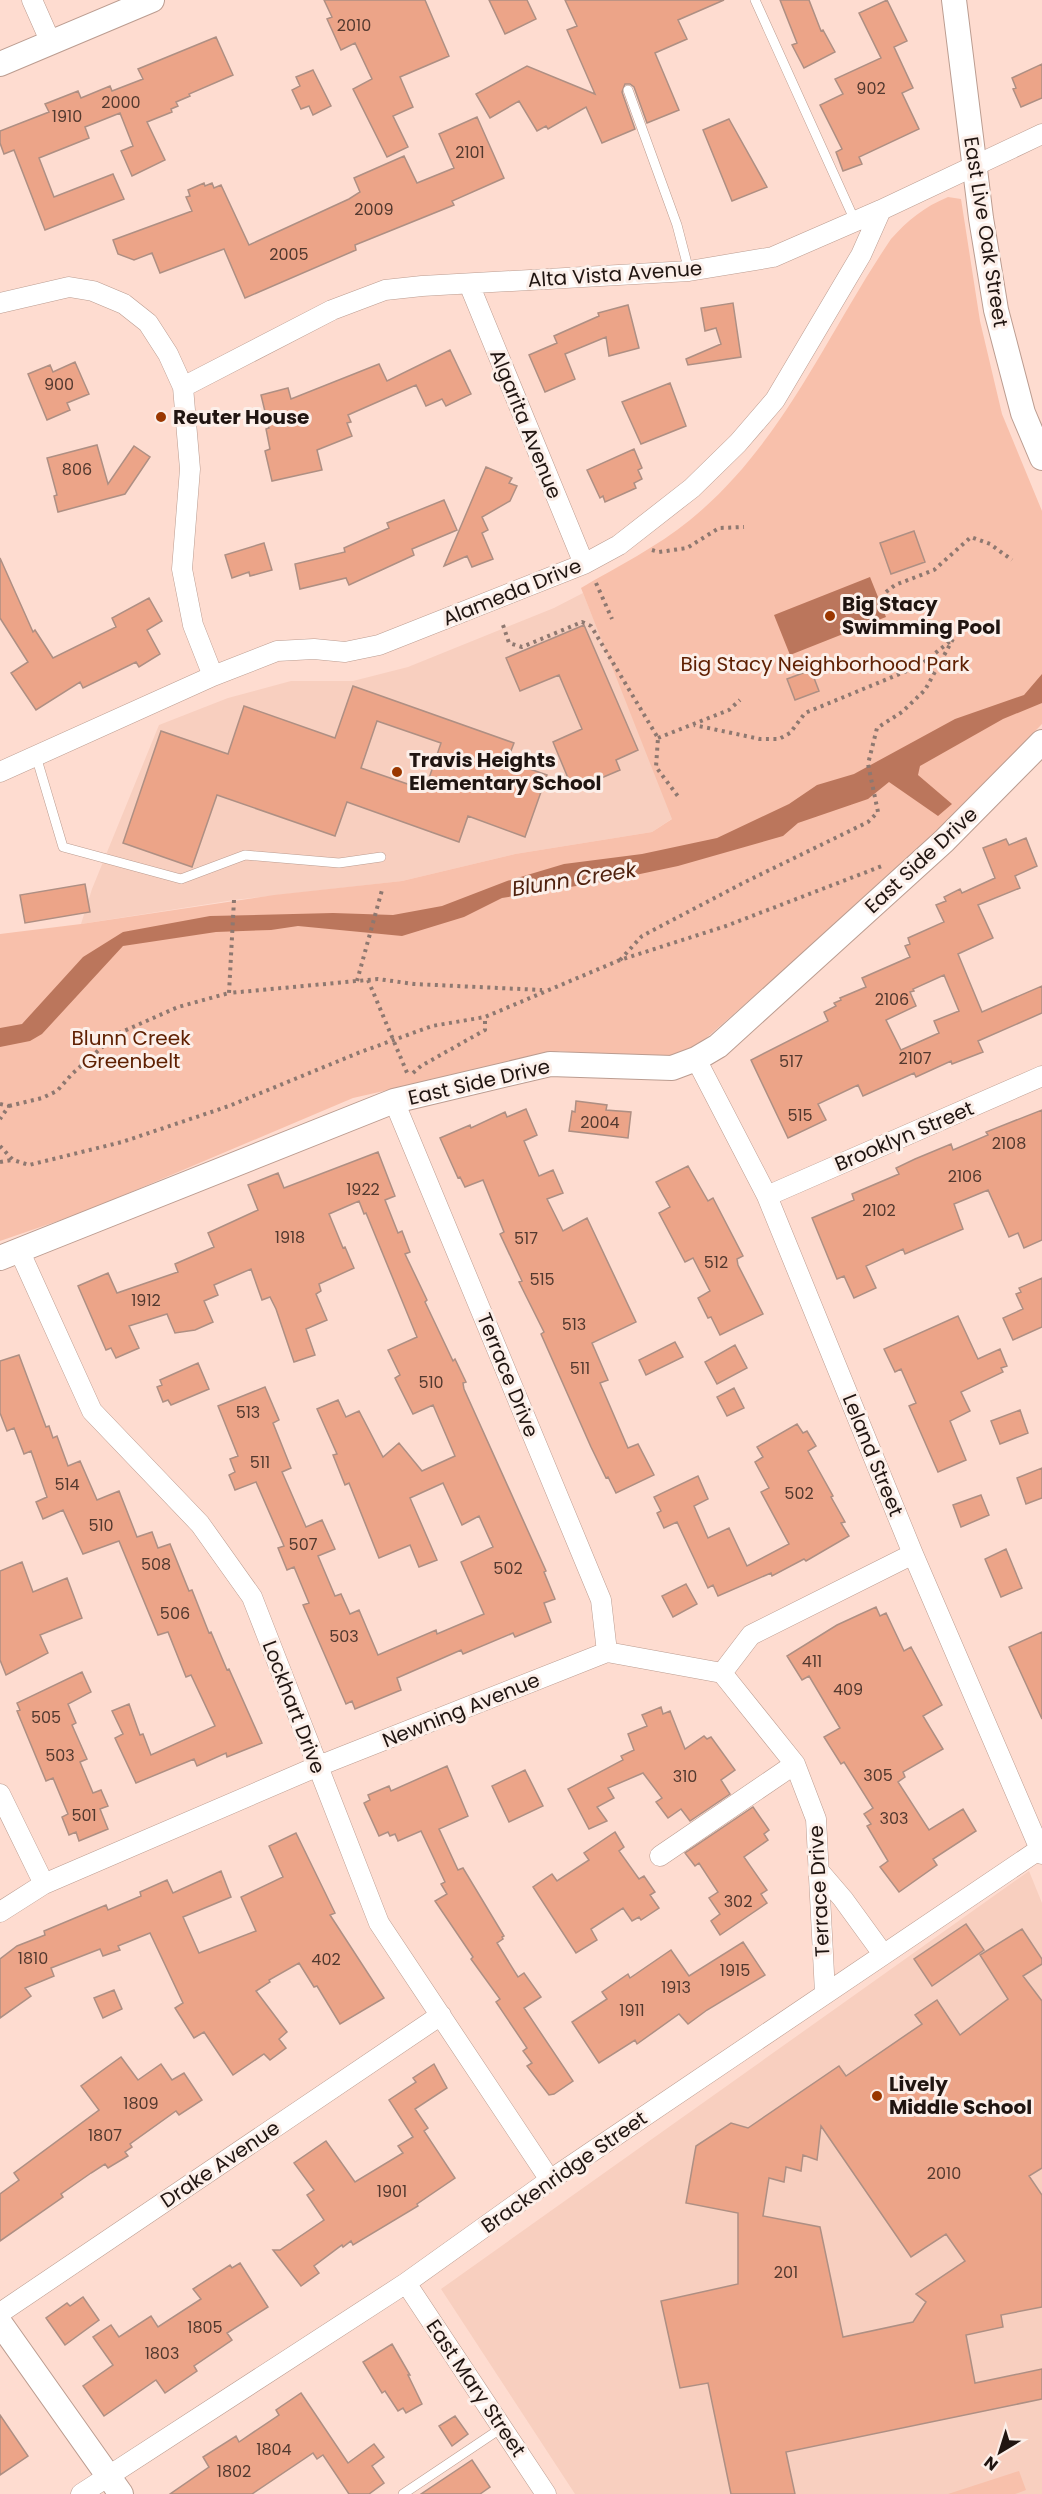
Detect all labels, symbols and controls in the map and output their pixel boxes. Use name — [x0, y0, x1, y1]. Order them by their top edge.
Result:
house number: 2010 — [337, 14, 371, 37]
house number: 902 — [856, 77, 886, 100]
house number: 2000 — [101, 91, 141, 114]
house number: 1910 — [52, 105, 82, 128]
street label: East Live Oak Street — [957, 135, 1015, 329]
house number: 2101 — [455, 141, 485, 164]
house number: 2009 — [354, 198, 394, 221]
house number: 2005 — [269, 243, 309, 266]
street label: Alta Vista Avenue — [527, 254, 703, 294]
street label: Algarita Avenue — [483, 345, 569, 503]
house number: 900 — [44, 373, 74, 396]
place label: Reuter House — [173, 403, 309, 431]
marker: Reuter House — [154, 410, 168, 424]
house number: 806 — [62, 458, 92, 481]
street label: Alameda Drive — [438, 551, 586, 633]
place label: Big Stacy Swimming Pool — [842, 590, 1001, 641]
marker: Big Stacy Swimming Pool — [823, 609, 837, 623]
park label: Big Stacy Neighborhood Park — [681, 650, 970, 678]
place label: Travis Heights Elementary School — [409, 746, 601, 797]
marker: Travis Heights Elementary School — [390, 765, 404, 779]
street label: East Side Drive — [858, 800, 984, 920]
water label: Blunn Creek — [510, 855, 639, 903]
house number: 2106 — [875, 988, 909, 1011]
park label: Blunn Creek Greenbelt — [72, 1024, 191, 1075]
house number: 2107 — [898, 1047, 932, 1070]
house number: 517 — [779, 1050, 803, 1073]
street label: East Side Drive — [405, 1052, 553, 1112]
street label: Brooklyn Street — [830, 1094, 978, 1178]
house number: 515 — [787, 1104, 813, 1127]
house number: 2004 — [580, 1111, 620, 1134]
house number: 2108 — [992, 1132, 1026, 1155]
house number: 2106 — [948, 1165, 982, 1188]
house number: 1922 — [346, 1178, 380, 1201]
house number: 2102 — [862, 1199, 896, 1222]
house number: 1918 — [275, 1226, 305, 1249]
house number: 517 — [514, 1227, 538, 1250]
house number: 512 — [704, 1251, 728, 1274]
house number: 515 — [529, 1268, 555, 1291]
house number: 1912 — [131, 1289, 161, 1312]
street label: Terrace Drive — [470, 1309, 546, 1441]
house number: 513 — [562, 1313, 586, 1336]
house number: 511 — [570, 1357, 590, 1380]
house number: 510 — [418, 1371, 444, 1394]
street label: Leland Street — [836, 1390, 910, 1520]
house number: 513 — [236, 1401, 260, 1424]
house number: 511 — [250, 1451, 270, 1474]
house number: 514 — [54, 1473, 80, 1496]
house number: 502 — [784, 1482, 814, 1505]
house number: 510 — [88, 1514, 114, 1537]
house number: 507 — [289, 1533, 318, 1556]
house number: 508 — [141, 1553, 171, 1576]
house number: 502 — [493, 1557, 523, 1580]
house number: 506 — [160, 1602, 190, 1625]
house number: 503 — [329, 1625, 359, 1648]
street label: Lockhart Drive — [256, 1636, 332, 1778]
house number: 411 — [802, 1650, 822, 1673]
street label: Newning Avenue — [378, 1666, 544, 1754]
house number: 409 — [833, 1678, 863, 1701]
house number: 505 — [31, 1706, 61, 1729]
house number: 503 — [45, 1744, 75, 1767]
house number: 305 — [863, 1764, 893, 1787]
house number: 310 — [673, 1765, 697, 1788]
house number: 501 — [71, 1804, 97, 1827]
house number: 303 — [880, 1807, 908, 1830]
street label: Terrace Drive — [802, 1825, 836, 1957]
house number: 302 — [724, 1890, 752, 1913]
house number: 1810 — [18, 1947, 48, 1970]
house number: 402 — [311, 1948, 341, 1971]
house number: 1915 — [720, 1959, 750, 1982]
house number: 1913 — [661, 1976, 691, 1999]
house number: 1911 — [619, 1999, 645, 2022]
place label: Lively Middle School — [889, 2070, 1032, 2121]
marker: Lively Middle School — [870, 2089, 884, 2103]
house number: 1809 — [123, 2092, 159, 2115]
street label: Brackenridge Street — [475, 2104, 653, 2240]
street label: Drake Avenue — [155, 2114, 285, 2214]
house number: 1807 — [88, 2124, 122, 2147]
house number: 2010 — [927, 2162, 961, 2185]
house number: 1901 — [377, 2180, 407, 2203]
house number: 201 — [774, 2261, 798, 2284]
street label: East Mary Street — [420, 2314, 532, 2462]
house number: 1805 — [187, 2316, 223, 2339]
house number: 1803 — [145, 2342, 179, 2365]
north arrow — [970, 2422, 1030, 2482]
house number: 1804 — [256, 2438, 292, 2461]
text: N — [979, 2451, 1003, 2476]
house number: 1802 — [217, 2460, 251, 2483]

